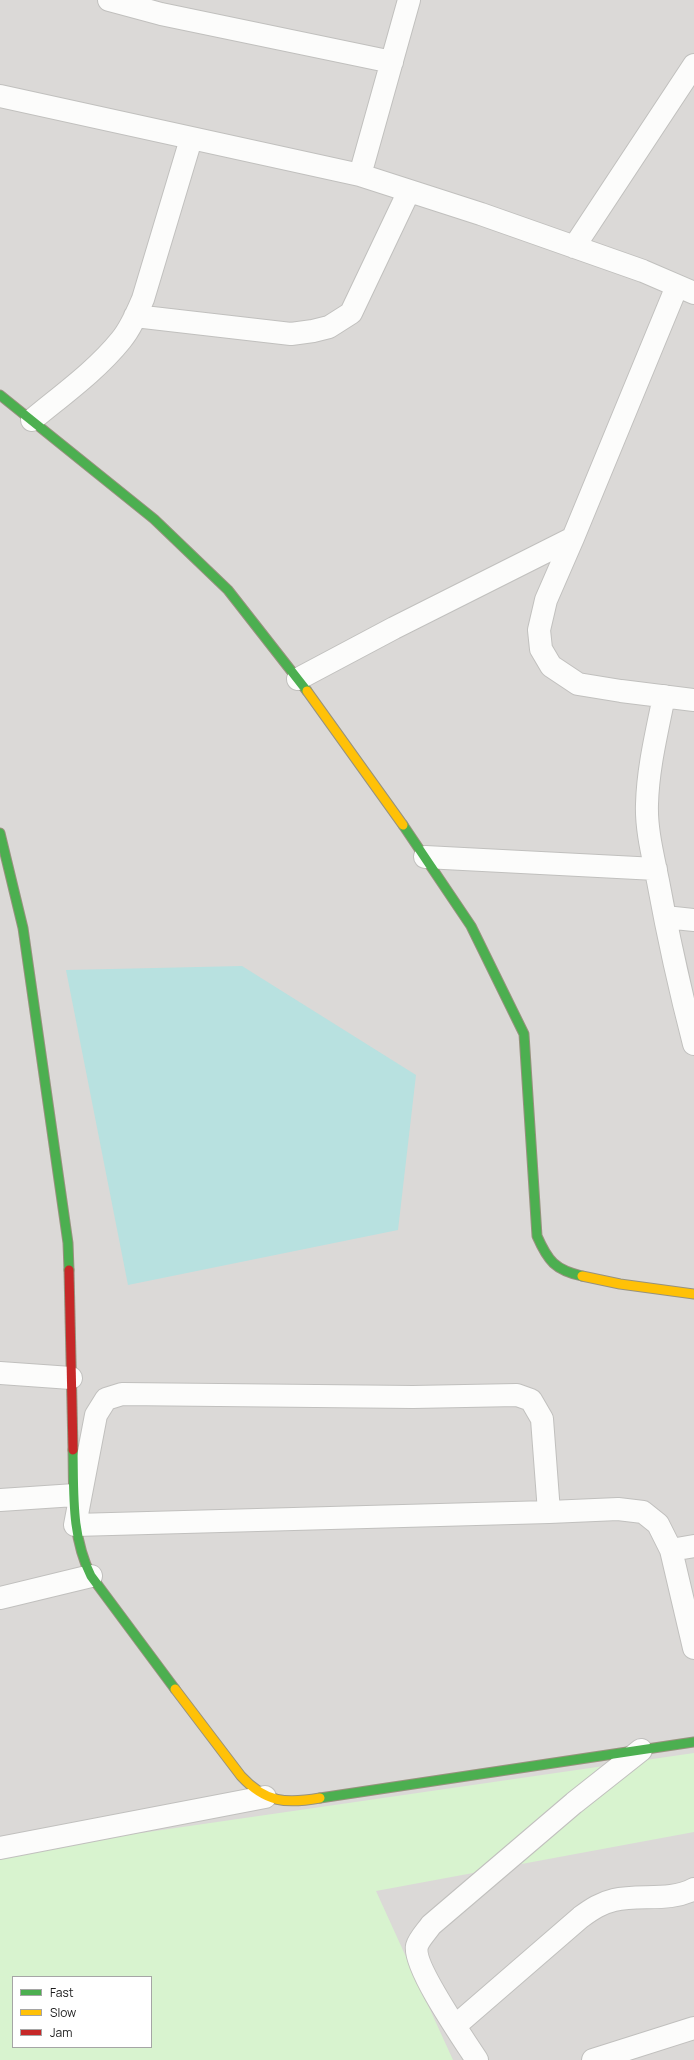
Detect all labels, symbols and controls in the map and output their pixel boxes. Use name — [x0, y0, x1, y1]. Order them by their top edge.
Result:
legend — [12, 1976, 152, 2048]
text: Fast — [50, 1984, 74, 2001]
text: Slow — [50, 2004, 76, 2021]
text: Jam — [50, 2024, 72, 2041]

